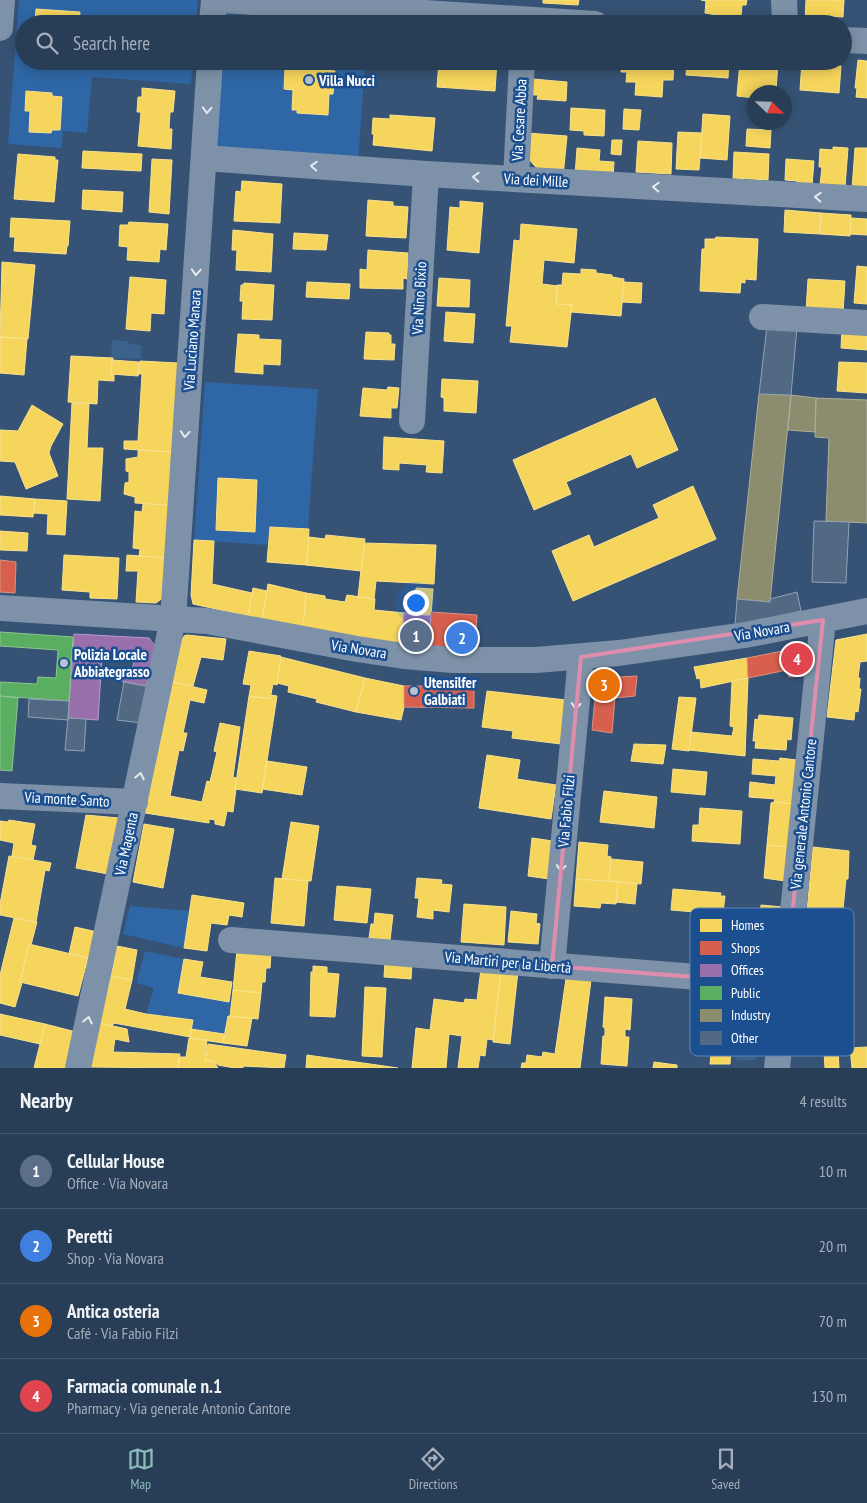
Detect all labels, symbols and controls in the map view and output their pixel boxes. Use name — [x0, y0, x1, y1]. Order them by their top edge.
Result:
search box — [15, 15, 852, 70]
icon: search — [33, 29, 61, 57]
text: Search here — [73, 31, 150, 55]
place label: Villa Nucci — [318, 71, 375, 90]
marker: Villa Nucci — [303, 74, 315, 86]
street label: Via Cesare Abba — [507, 78, 531, 163]
north arrow — [747, 85, 792, 130]
one-way arrow — [202, 106, 213, 114]
one-way arrow — [310, 161, 318, 172]
street label: Via dei Mille — [502, 169, 569, 191]
one-way arrow — [472, 171, 480, 182]
one-way arrow — [652, 182, 660, 193]
one-way arrow — [814, 191, 822, 202]
street label: Via Nino Bixio — [408, 261, 430, 336]
one-way arrow — [191, 268, 202, 276]
street label: Via Luciano Manara — [179, 289, 205, 392]
one-way arrow — [180, 430, 191, 438]
your location — [403, 590, 429, 616]
pin: 1 — [400, 617, 432, 655]
street label: Via Novara — [732, 617, 791, 645]
pin: 2 — [446, 619, 478, 657]
street label: Via Novara — [329, 635, 388, 663]
pin: 4 — [781, 640, 813, 678]
place label: Polizia Locale Abbiategrasso — [73, 645, 150, 681]
marker: Polizia Locale Abbiategrasso — [58, 657, 70, 669]
pin: 3 — [588, 666, 620, 704]
place label: Utensilfer Galbiati — [424, 673, 477, 709]
marker: Utensilfer Galbiati — [408, 685, 420, 697]
one-way arrow — [571, 702, 582, 710]
street label: Via generale Antonio Cantore — [786, 738, 820, 891]
one-way arrow — [134, 771, 145, 780]
street label: Via Fabio Filzi — [553, 774, 579, 849]
street label: Via monte Santo — [23, 787, 110, 811]
street label: Via Magenta — [110, 811, 142, 878]
one-way arrow — [556, 864, 567, 872]
legend — [690, 908, 854, 1056]
text: Homes — [731, 916, 764, 934]
text: Shops — [731, 939, 760, 957]
street label: Via Martiri per la Libertà — [443, 947, 572, 977]
text: Offices — [731, 961, 764, 979]
text: Public — [731, 984, 760, 1002]
text: Industry — [731, 1006, 771, 1024]
one-way arrow — [82, 1016, 93, 1025]
text: Other — [731, 1029, 758, 1047]
text: Nearby — [20, 1087, 73, 1114]
text: 4 results — [800, 1091, 847, 1111]
text: Cellular House — [67, 1149, 165, 1173]
text: 1 — [32, 1161, 40, 1181]
text: 10 m — [819, 1161, 847, 1181]
text: Office · Via Novara — [67, 1173, 168, 1193]
text: Peretti — [67, 1224, 113, 1248]
text: 2 — [32, 1236, 40, 1256]
text: 20 m — [819, 1236, 847, 1256]
text: Shop · Via Novara — [67, 1248, 164, 1268]
text: Antica osteria — [67, 1299, 160, 1323]
text: 3 — [32, 1311, 40, 1331]
text: 70 m — [819, 1311, 847, 1331]
text: Café · Via Fabio Filzi — [67, 1323, 178, 1343]
text: Farmacia comunale n.1 — [67, 1374, 222, 1398]
text: 4 — [32, 1386, 40, 1406]
text: 130 m — [812, 1386, 847, 1406]
text: Pharmacy · Via generale Antonio Cantore — [67, 1398, 291, 1418]
tab: Map — [127, 1445, 155, 1493]
tab: Directions — [409, 1445, 457, 1493]
tab: Saved — [711, 1445, 740, 1493]

